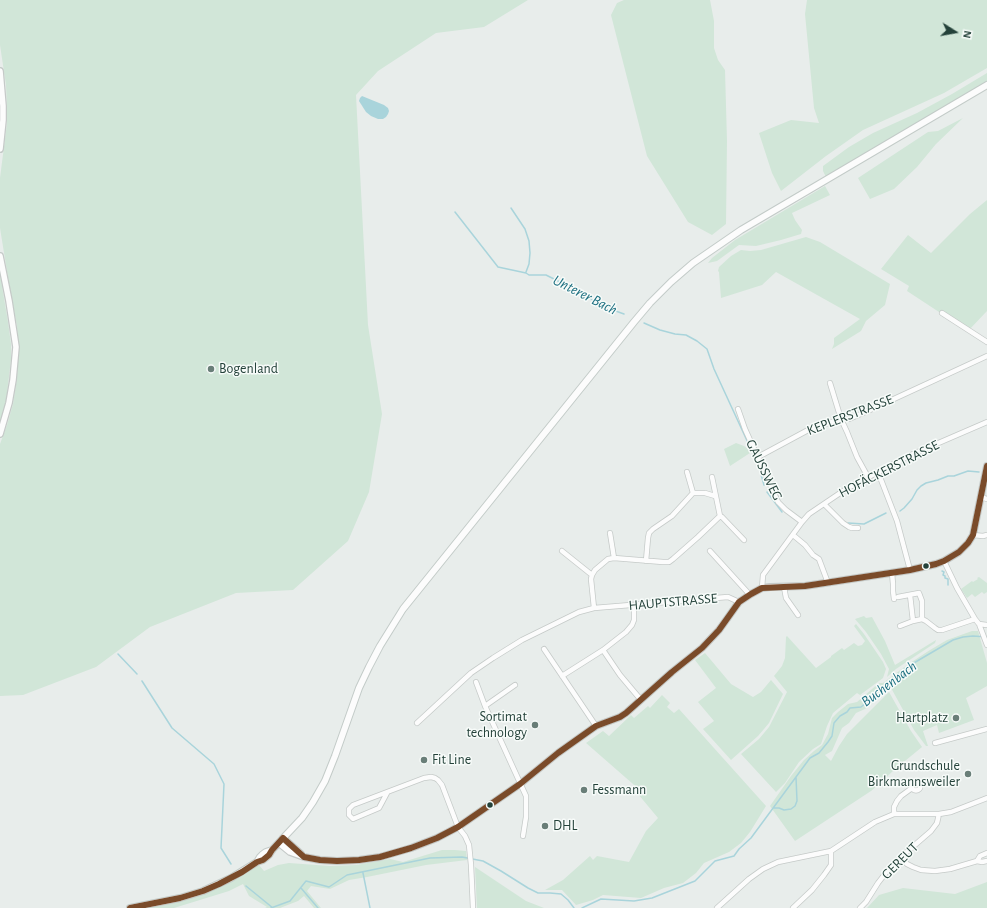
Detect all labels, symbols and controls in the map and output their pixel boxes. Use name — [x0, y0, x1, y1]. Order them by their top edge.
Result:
north arrow — [935, 12, 975, 52]
text: N — [961, 30, 973, 39]
water label: Unterer Bach — [550, 271, 620, 319]
place label: Bogenland — [219, 361, 278, 377]
marker: Bogenland — [206, 364, 216, 374]
street label: KEPLERSTRASSE — [804, 391, 896, 439]
street label: HOFÄCKERSTRASSE — [836, 436, 942, 502]
street label: GAUSSWEG — [742, 437, 786, 503]
unlabelled marker — [921, 561, 931, 571]
street label: HAUPTSTRASSE — [628, 590, 718, 614]
water label: Buchenbach — [858, 657, 920, 711]
place label: Sortimat technology — [467, 709, 527, 742]
place label: Hartplatz — [896, 710, 948, 726]
marker: Hartplatz — [951, 713, 961, 723]
marker: Sortimat technology — [530, 720, 540, 730]
place label: Fit Line — [432, 752, 471, 768]
marker: Fit Line — [419, 755, 429, 765]
place label: Grundschule Birkmannsweiler — [868, 758, 960, 790]
marker: Grundschule Birkmannsweiler — [963, 769, 973, 779]
place label: Fessmann — [592, 782, 646, 798]
marker: Fessmann — [579, 785, 589, 795]
unlabelled marker — [485, 800, 495, 810]
place label: DHL — [553, 818, 577, 834]
marker: DHL — [540, 821, 550, 831]
street label: GEREUT — [878, 839, 922, 883]

